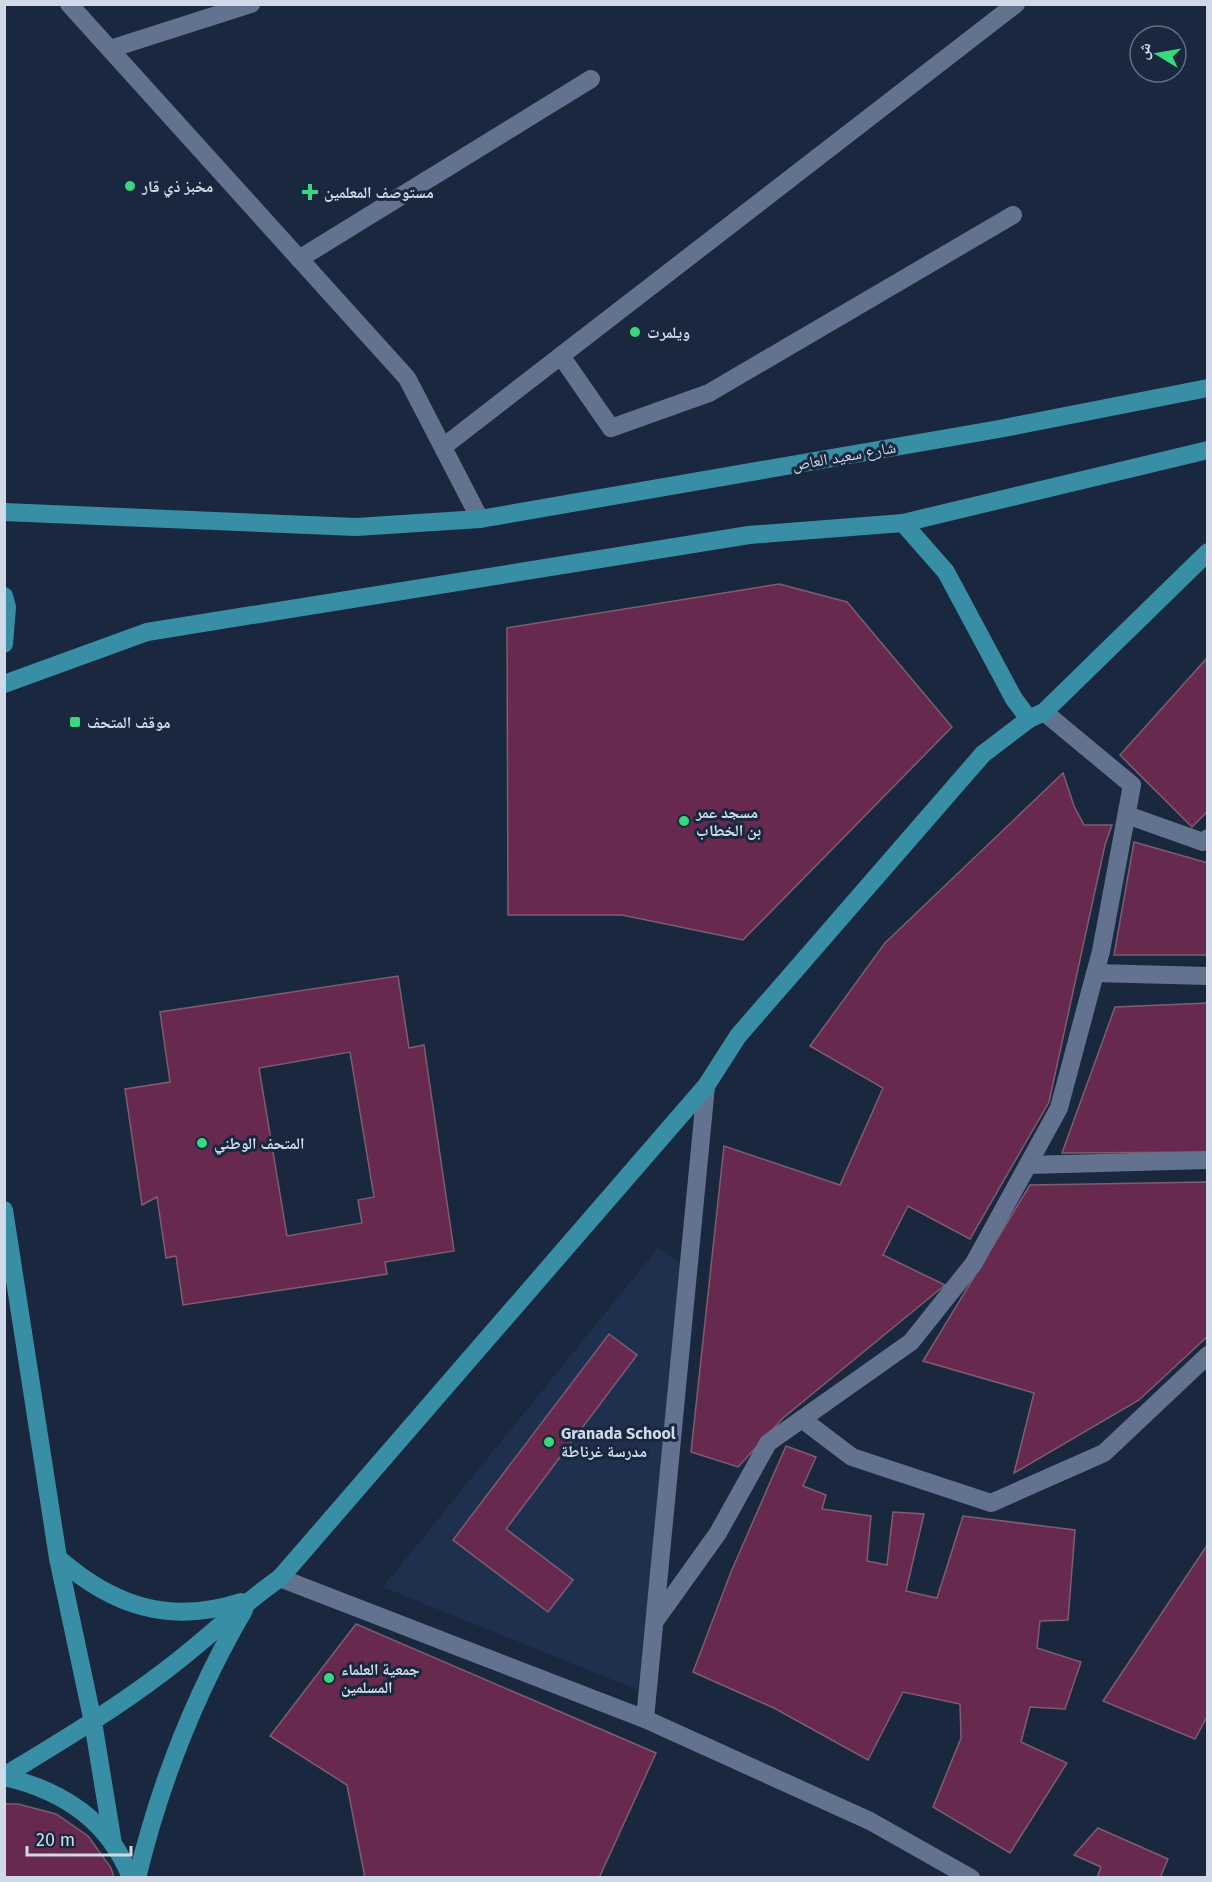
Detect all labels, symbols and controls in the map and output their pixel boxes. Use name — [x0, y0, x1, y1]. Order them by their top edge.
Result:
north arrow — [1128, 24, 1188, 84]
text: ش — [1133, 41, 1155, 61]
place label: مخبز ذي قار — [141, 177, 213, 198]
marker: مخبز ذي قار — [123, 179, 137, 193]
marker: مستوصف المعلمين — [301, 183, 319, 201]
place label: مستوصف المعلمين — [324, 183, 434, 202]
place label: ويلمرت — [647, 323, 690, 342]
marker: ويلمرت — [628, 325, 642, 339]
street label: شارع سعيد العاص — [791, 438, 897, 475]
place label: موقف المتحف — [87, 713, 171, 732]
marker: موقف المتحف — [68, 715, 82, 729]
place label: مسجد عمر بن الخطاب — [695, 803, 761, 840]
marker: مسجد عمر بن الخطاب — [677, 814, 691, 828]
place label: المتحف الوطني — [214, 1134, 305, 1155]
marker: المتحف الوطني — [195, 1136, 209, 1150]
place label: Granada School مدرسة غرناطة — [561, 1424, 676, 1461]
marker: Granada School مدرسة غرناطة — [542, 1435, 556, 1449]
place label: جمعية العلماء المسلمين — [341, 1660, 420, 1697]
marker: جمعية العلماء المسلمين — [322, 1671, 336, 1685]
scale bar — [27, 1819, 130, 1857]
text: 20 m — [36, 1829, 75, 1851]

